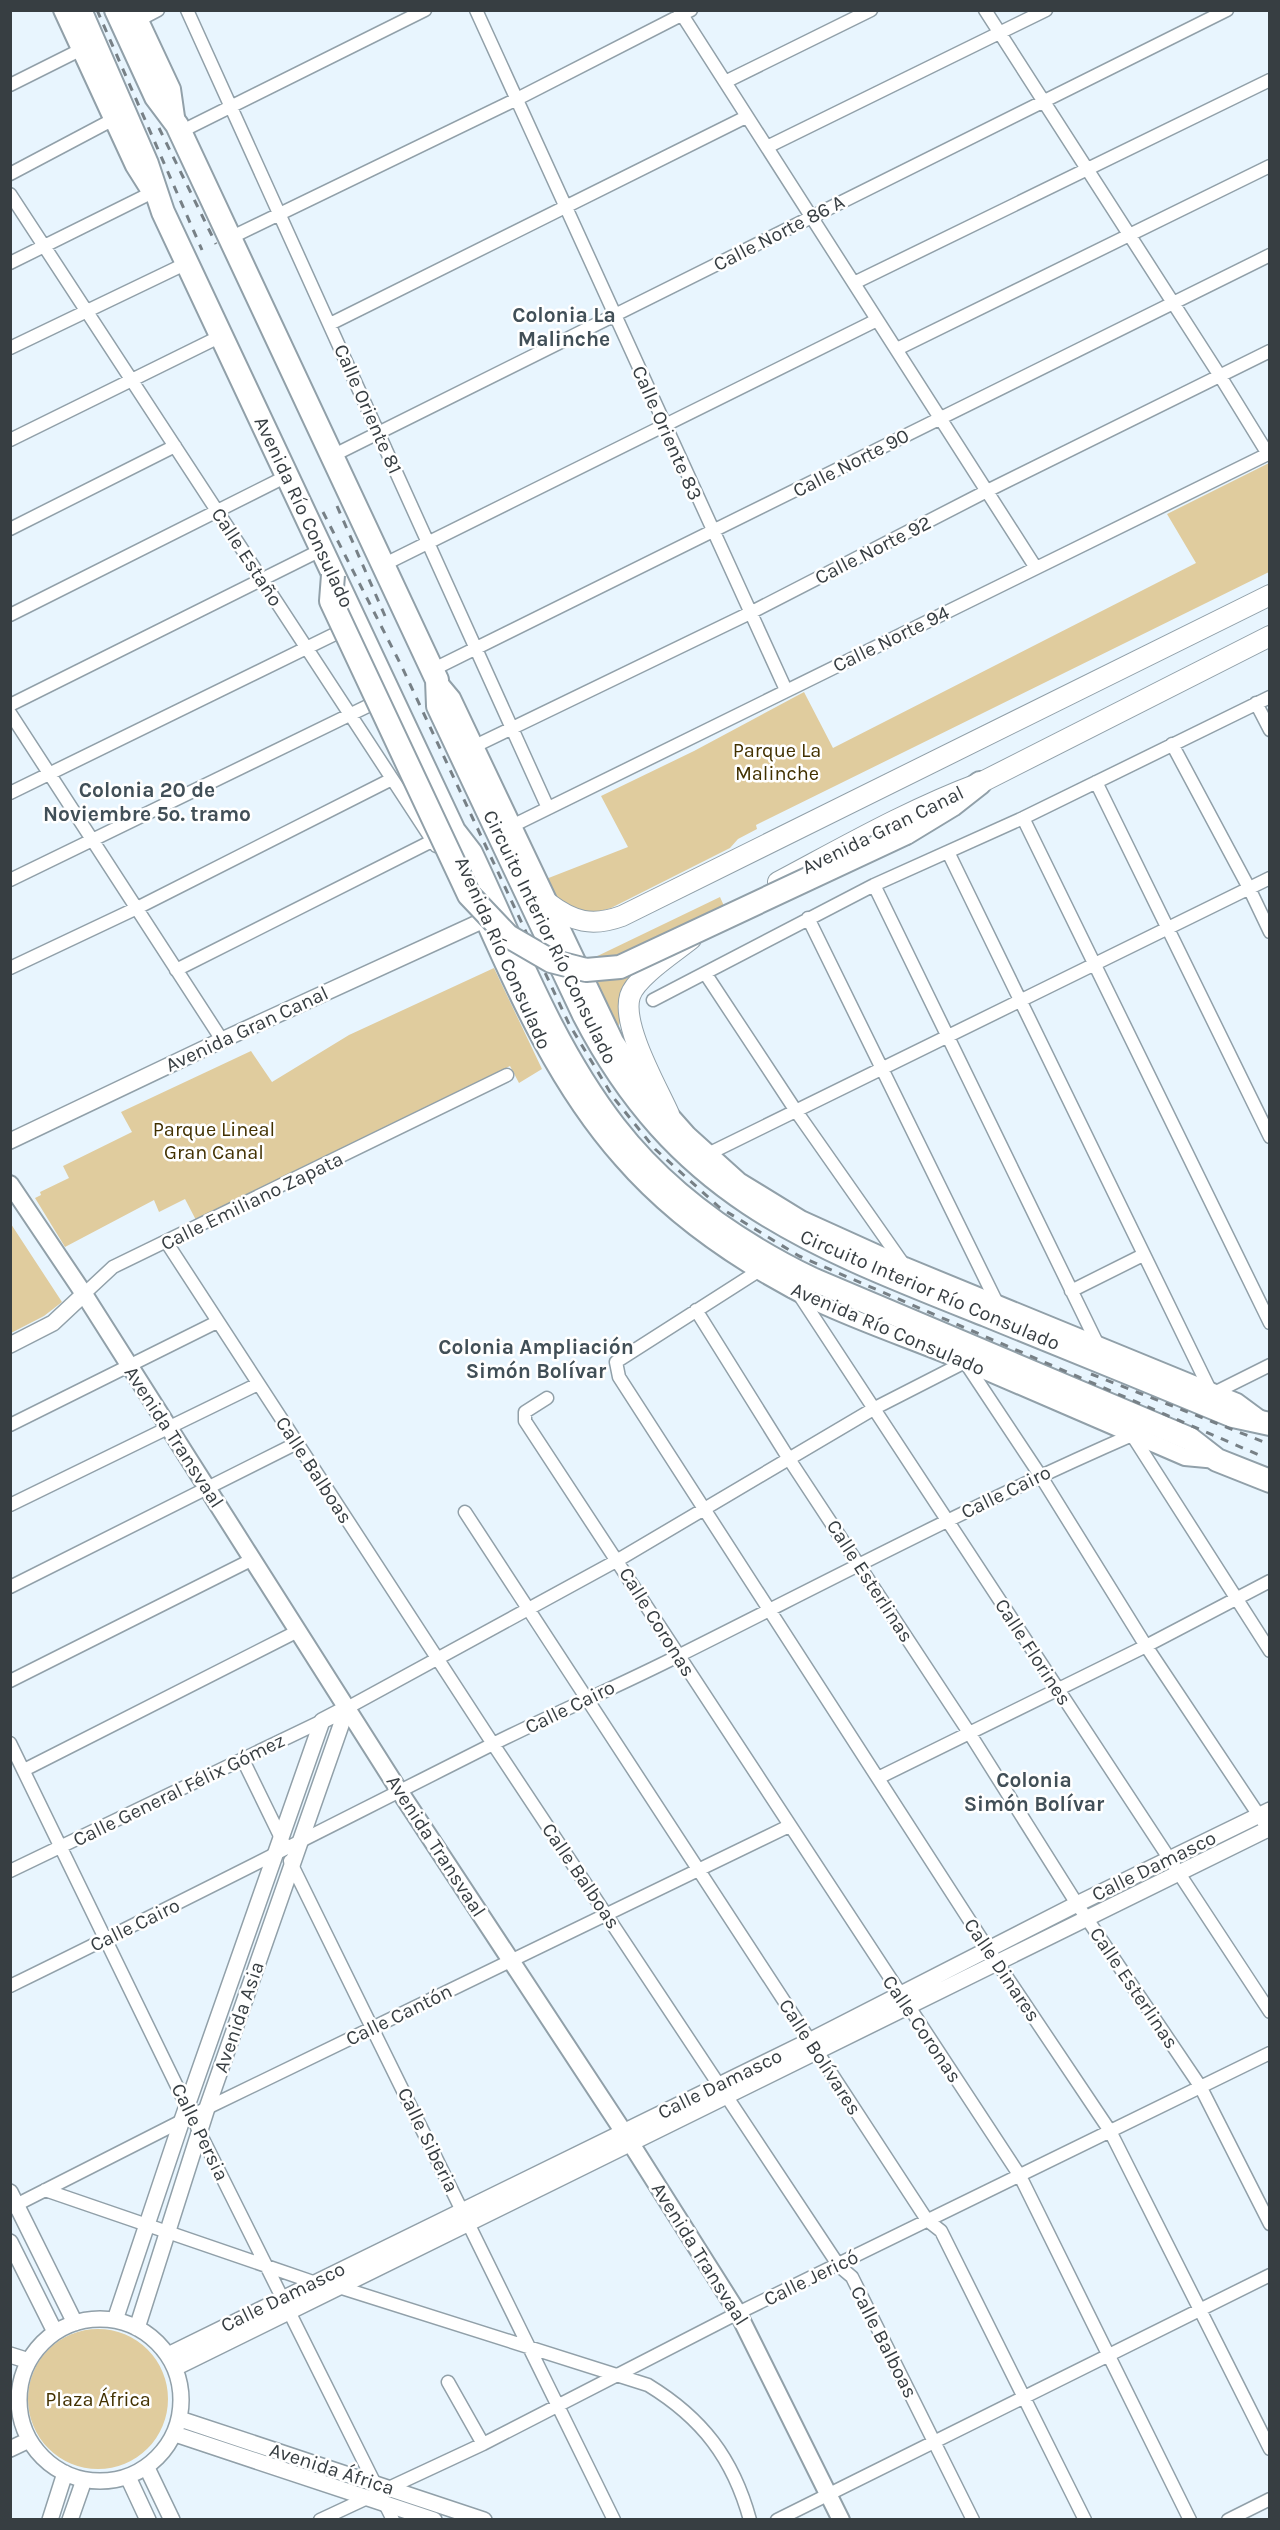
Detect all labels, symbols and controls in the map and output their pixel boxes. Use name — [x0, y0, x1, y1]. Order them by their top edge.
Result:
street label: Calle Norte 86 A — [710, 190, 848, 276]
district label: Colonia La Malinche — [512, 303, 616, 351]
street label: Calle Oriente 81 — [329, 341, 407, 477]
street label: Calle Oriente 83 — [627, 362, 707, 504]
street label: Avenida Río Consulado — [250, 413, 358, 611]
street label: Calle Norte 90 — [789, 424, 913, 502]
street label: Calle Estaño — [207, 503, 287, 611]
street label: Calle Norte 92 — [811, 511, 935, 589]
street label: Calle Norte 94 — [829, 601, 953, 677]
park label: Parque La Malinche — [733, 739, 821, 785]
district label: Colonia 20 de Noviembre 5o. tramo — [43, 778, 251, 826]
street label: Avenida Gran Canal — [798, 781, 968, 879]
street label: Circuito Interior Río Consulado — [478, 806, 622, 1068]
street label: Avenida Río Consulado — [450, 853, 556, 1053]
street label: Avenida Gran Canal — [162, 981, 332, 1077]
park label: Parque Lineal Gran Canal — [153, 1118, 275, 1164]
street label: Calle Emiliano Zapata — [157, 1147, 347, 1255]
street label: Circuito Interior Río Consulado — [797, 1225, 1063, 1355]
street label: Avenida Río Consulado — [788, 1278, 988, 1380]
district label: Colonia Ampliación Simón Bolívar — [438, 1335, 634, 1383]
street label: Avenida Transvaal — [120, 1362, 228, 1512]
street label: Calle Balboas — [271, 1412, 357, 1528]
street label: Calle Cairo — [957, 1460, 1055, 1524]
street label: Calle Esterlinas — [822, 1515, 918, 1647]
street label: Calle Coronas — [614, 1563, 700, 1681]
street label: Calle Florines — [990, 1594, 1076, 1710]
street label: Calle Cairo — [521, 1675, 619, 1739]
street label: Calle General Félix Gómez — [69, 1729, 289, 1851]
district label: Colonia Simón Bolívar — [964, 1768, 1105, 1816]
street label: Avenida Transvaal — [382, 1771, 490, 1921]
street label: Calle Balboas — [537, 1819, 625, 1933]
street label: Calle Damasco — [1088, 1826, 1220, 1906]
street label: Calle Cairo — [86, 1893, 184, 1957]
street label: Calle Dinares — [959, 1914, 1045, 2026]
street label: Calle Esterlinas — [1085, 1923, 1183, 2053]
street label: Avenida Asia — [209, 1958, 269, 2076]
street label: Calle Coronas — [878, 1971, 966, 2087]
street label: Calle Cantón — [342, 1979, 456, 2051]
street label: Calle Bolívares — [774, 1995, 866, 2119]
street label: Calle Damasco — [654, 2044, 786, 2124]
street label: Calle Persia — [167, 2080, 233, 2184]
street label: Calle Siberia — [393, 2084, 463, 2196]
street label: Avenida Transvaal — [647, 2178, 753, 2330]
street label: Calle Jericó — [760, 2245, 862, 2311]
street label: Calle Damasco — [217, 2257, 349, 2337]
street label: Calle Balboas — [846, 2282, 922, 2402]
park label: Plaza África — [45, 2387, 151, 2411]
street label: Avenida África — [267, 2437, 398, 2500]

